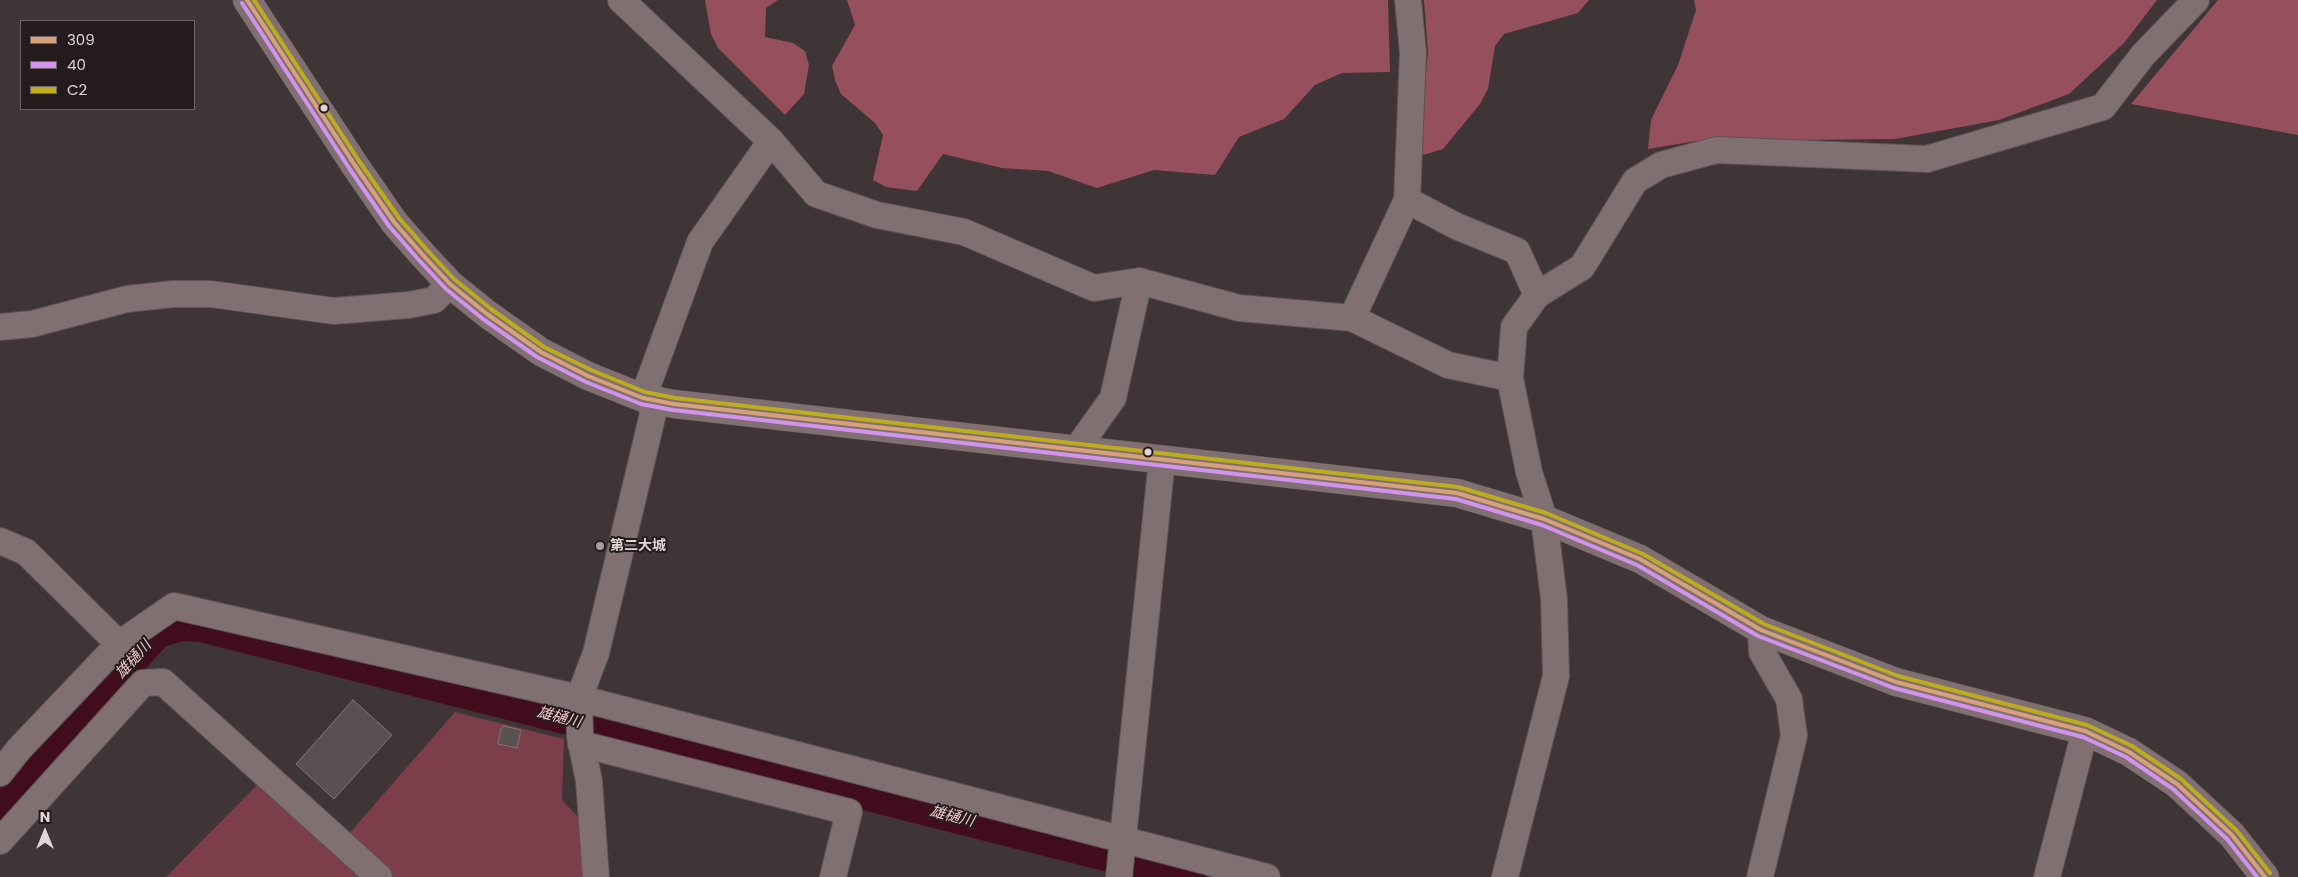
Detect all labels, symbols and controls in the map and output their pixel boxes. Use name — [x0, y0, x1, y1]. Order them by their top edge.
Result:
legend — [20, 20, 195, 110]
text: 309 — [67, 29, 95, 50]
text: 40 — [67, 54, 86, 75]
text: C2 — [67, 79, 87, 100]
unlabelled marker — [319, 103, 329, 113]
unlabelled marker — [1143, 447, 1153, 457]
place label: 第二大城 — [610, 538, 666, 554]
marker: 第二大城 — [594, 540, 606, 552]
water label: 雄樋川 — [112, 637, 156, 683]
water label: 雄樋川 — [535, 704, 583, 732]
water label: 雄樋川 — [928, 803, 976, 831]
north arrow — [20, 807, 70, 857]
text: N — [40, 807, 50, 827]

